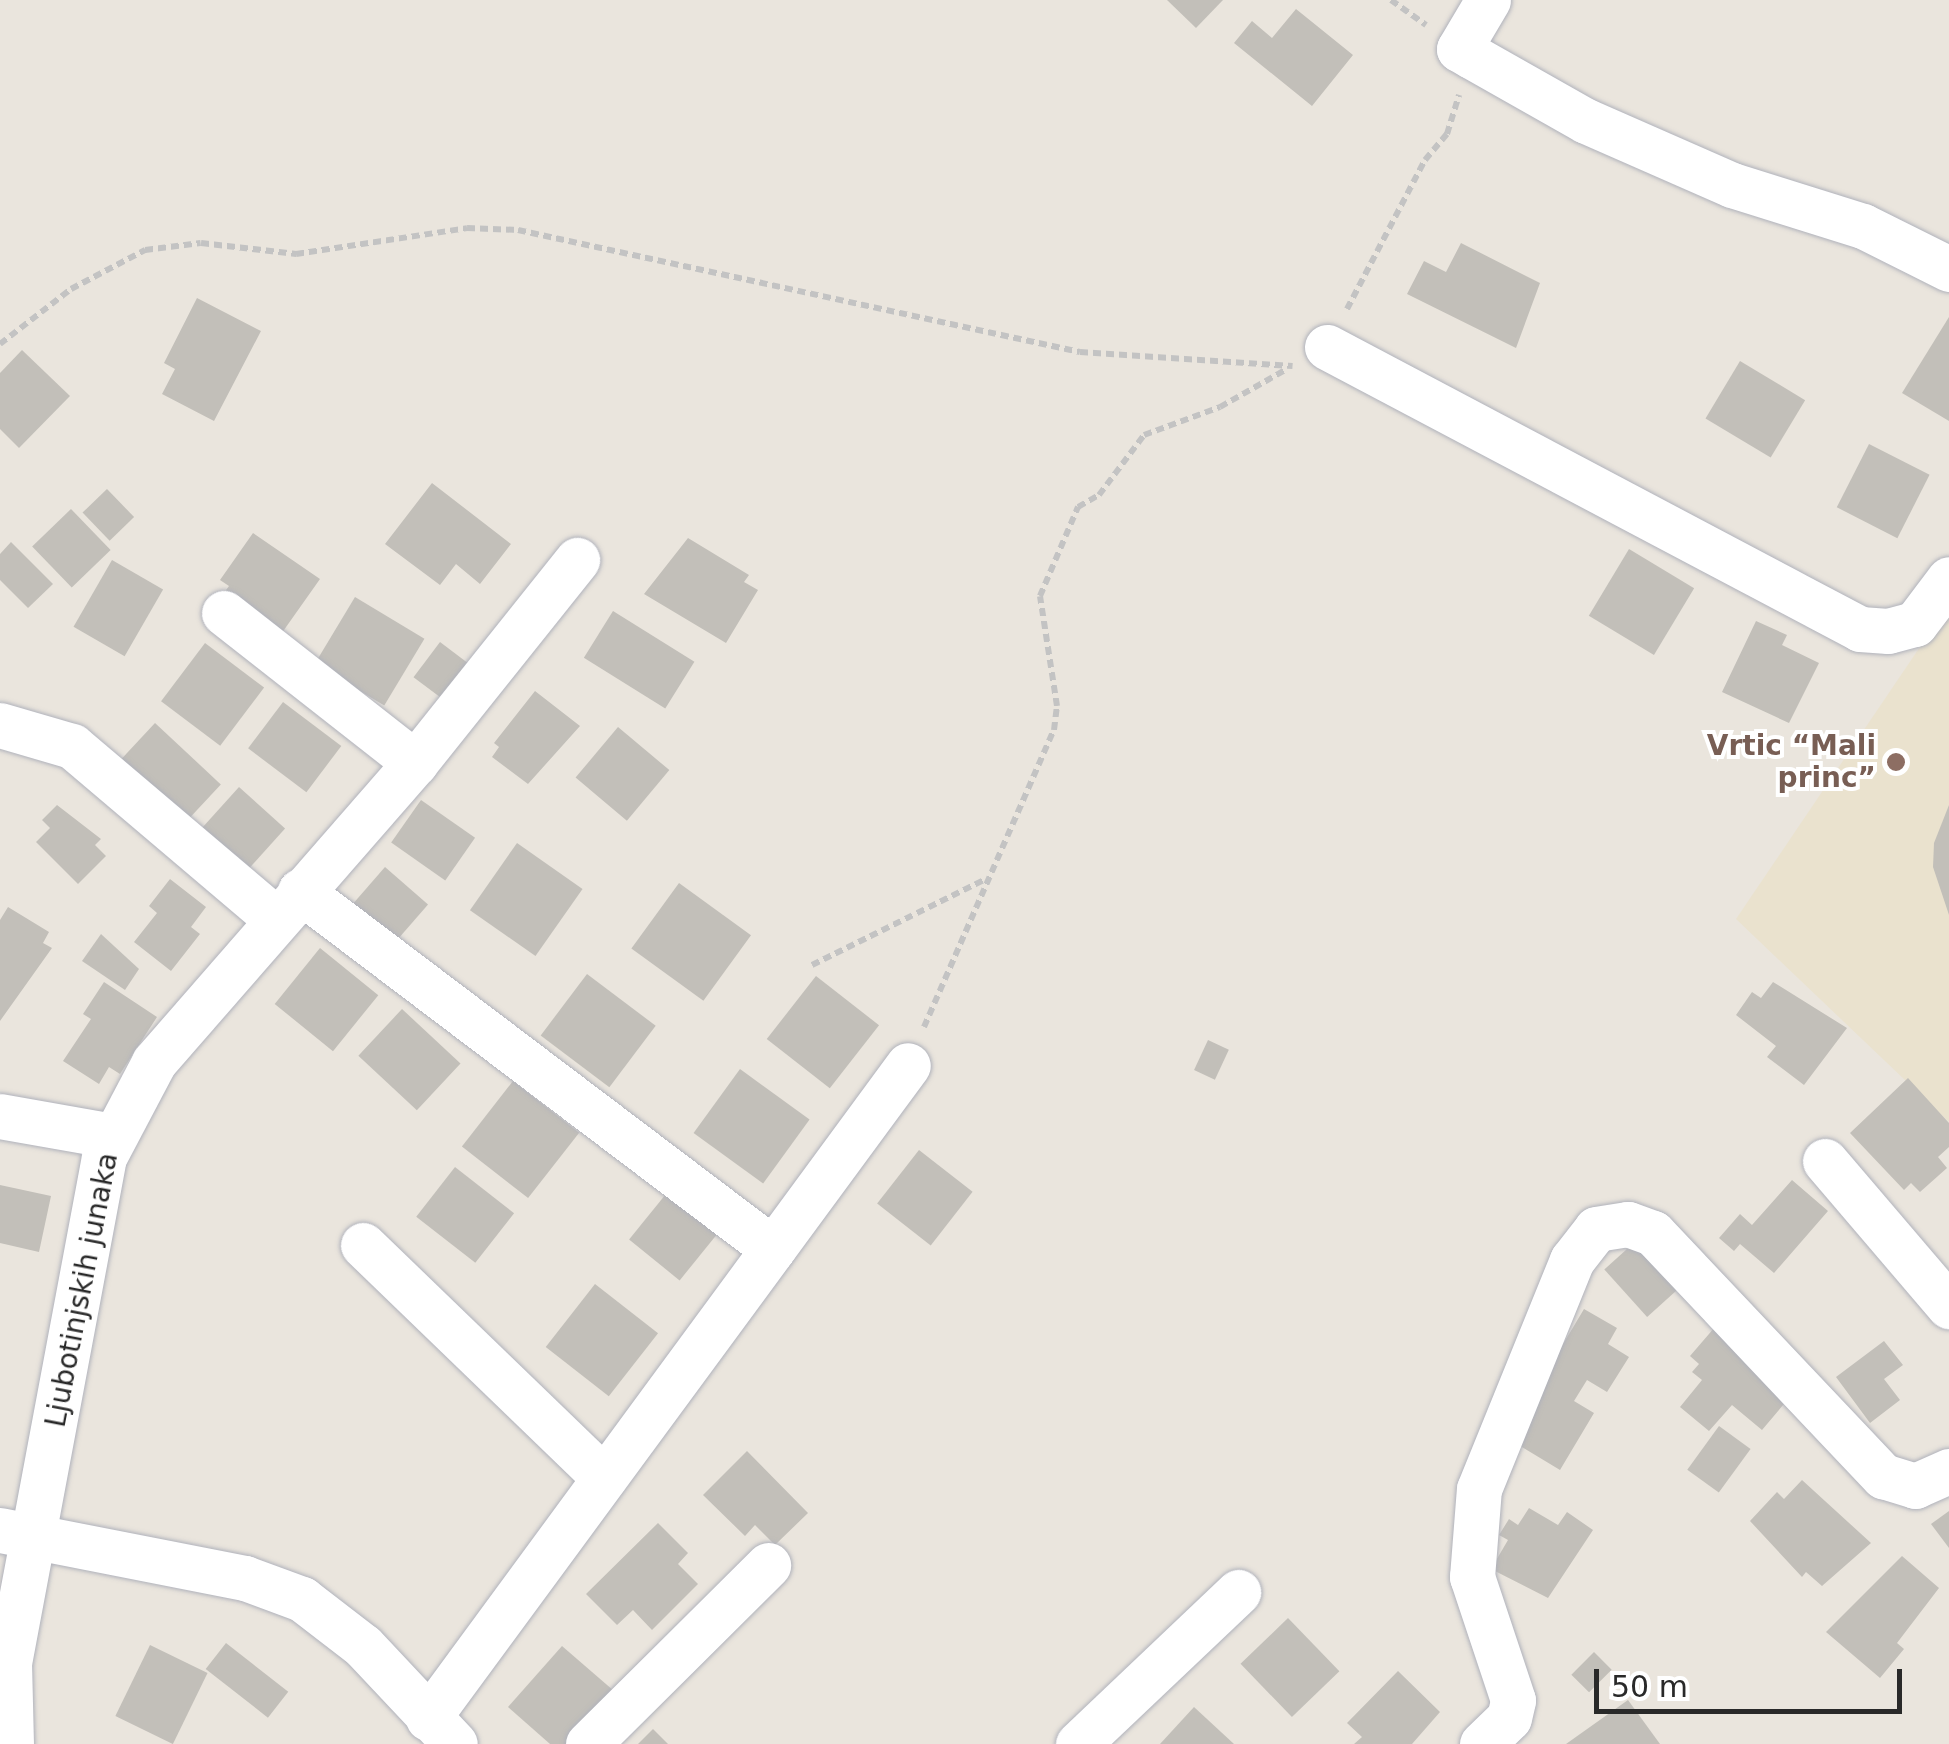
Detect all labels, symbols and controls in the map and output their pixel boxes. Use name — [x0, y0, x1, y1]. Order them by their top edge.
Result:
place label: Vrtic “Mali princ” — [1707, 729, 1876, 795]
marker: Vrtic “Mali princ” — [1885, 751, 1907, 773]
street label: Ljubotinjskih junaka — [39, 1150, 125, 1430]
scale bar — [1599, 1649, 1906, 1711]
text: 50 m — [1611, 1669, 1688, 1704]

